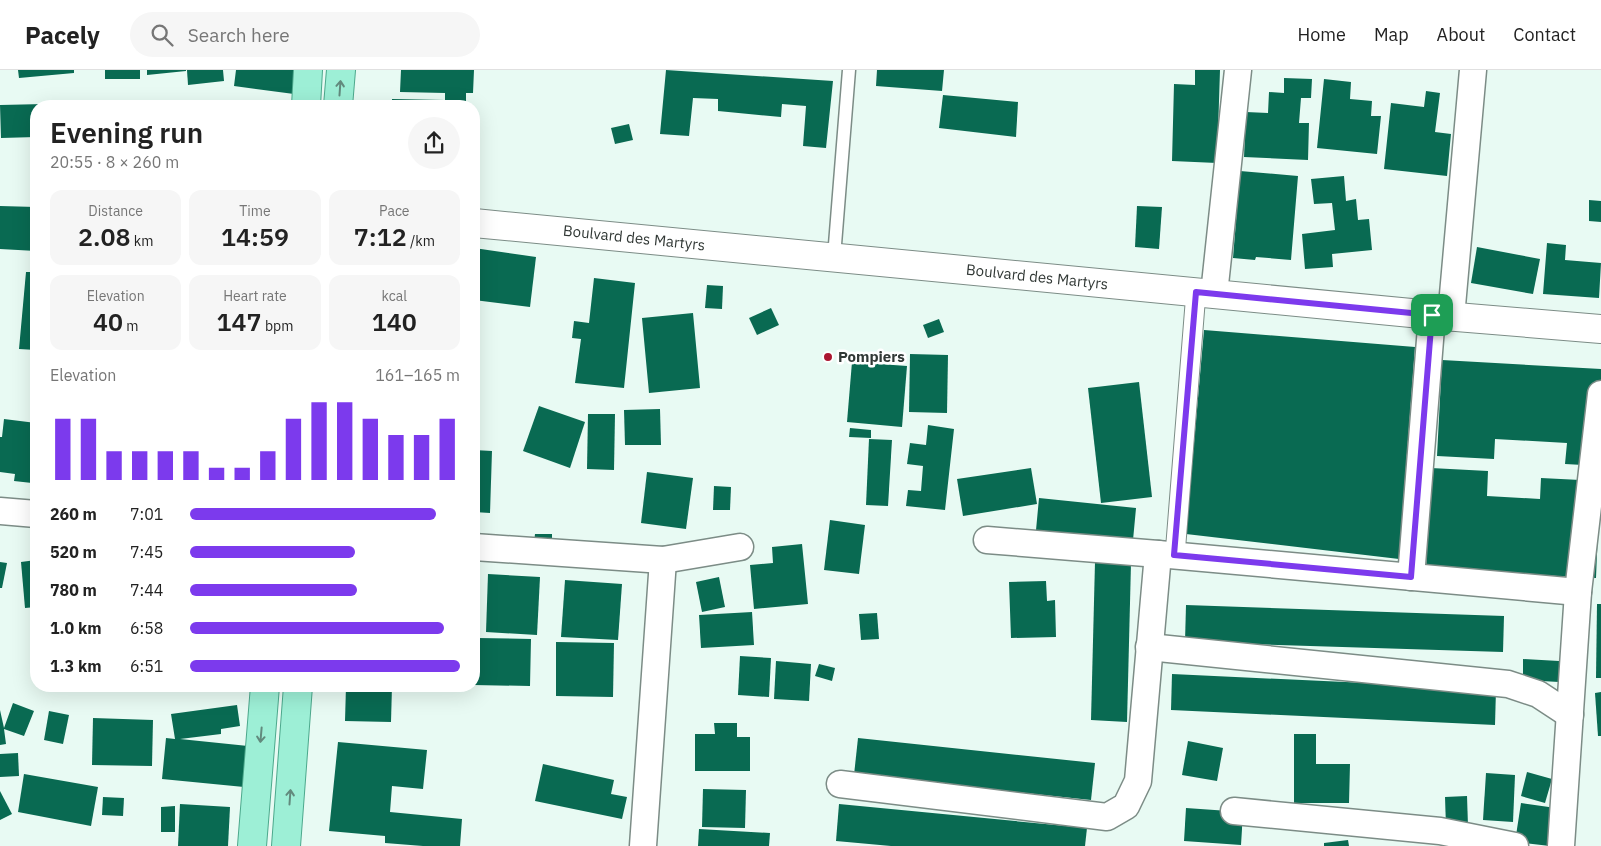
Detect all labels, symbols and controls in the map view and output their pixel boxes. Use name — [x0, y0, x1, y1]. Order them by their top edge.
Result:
search box — [130, 12, 480, 57]
text: Pacely — [25, 19, 100, 51]
icon: search — [148, 21, 176, 49]
text: Search here — [188, 23, 290, 47]
text: Home — [1298, 23, 1346, 46]
text: Map — [1374, 23, 1409, 46]
text: About — [1437, 23, 1485, 46]
text: Contact — [1513, 23, 1576, 46]
one-way arrow — [335, 80, 344, 96]
text: Evening run — [50, 114, 203, 151]
button: share — [408, 117, 460, 169]
text: 20:55 · 8 × 260 m — [50, 152, 179, 172]
text: Distance — [88, 202, 143, 220]
text: Time — [239, 202, 271, 220]
text: Pace — [379, 202, 410, 220]
text: 2.08 — [78, 220, 130, 253]
text: 14:59 — [221, 220, 289, 253]
text: 7:12 — [354, 220, 407, 253]
street label: Boulvard des Martyrs — [562, 221, 706, 254]
text: km — [130, 232, 153, 250]
text: /km — [407, 232, 435, 250]
street label: Boulvard des Martyrs — [965, 260, 1109, 293]
text: Elevation — [87, 287, 145, 305]
text: Heart rate — [223, 287, 287, 305]
text: kcal — [382, 287, 407, 305]
pin — [1411, 294, 1453, 336]
icon: arrive — [1418, 301, 1446, 329]
text: 40 — [93, 305, 123, 338]
text: 147 — [217, 305, 262, 338]
text: 140 — [372, 305, 417, 338]
text: m — [123, 317, 138, 335]
text: bpm — [262, 317, 293, 335]
place label: Pompiers — [838, 347, 905, 366]
marker: Pompiers — [822, 351, 834, 363]
text: Elevation — [50, 365, 116, 385]
text: 161–165 m — [375, 365, 460, 385]
text: 260 m — [50, 504, 97, 524]
text: 7:01 — [130, 504, 163, 524]
text: 520 m — [50, 542, 97, 562]
text: 7:45 — [130, 542, 163, 562]
text: 780 m — [50, 580, 97, 600]
text: 7:44 — [130, 580, 163, 600]
text: 1.0 km — [50, 618, 101, 638]
text: 6:58 — [130, 618, 163, 638]
text: 1.3 km — [50, 656, 101, 676]
text: 6:51 — [130, 656, 163, 676]
one-way arrow — [256, 727, 265, 743]
one-way arrow — [285, 790, 294, 806]

